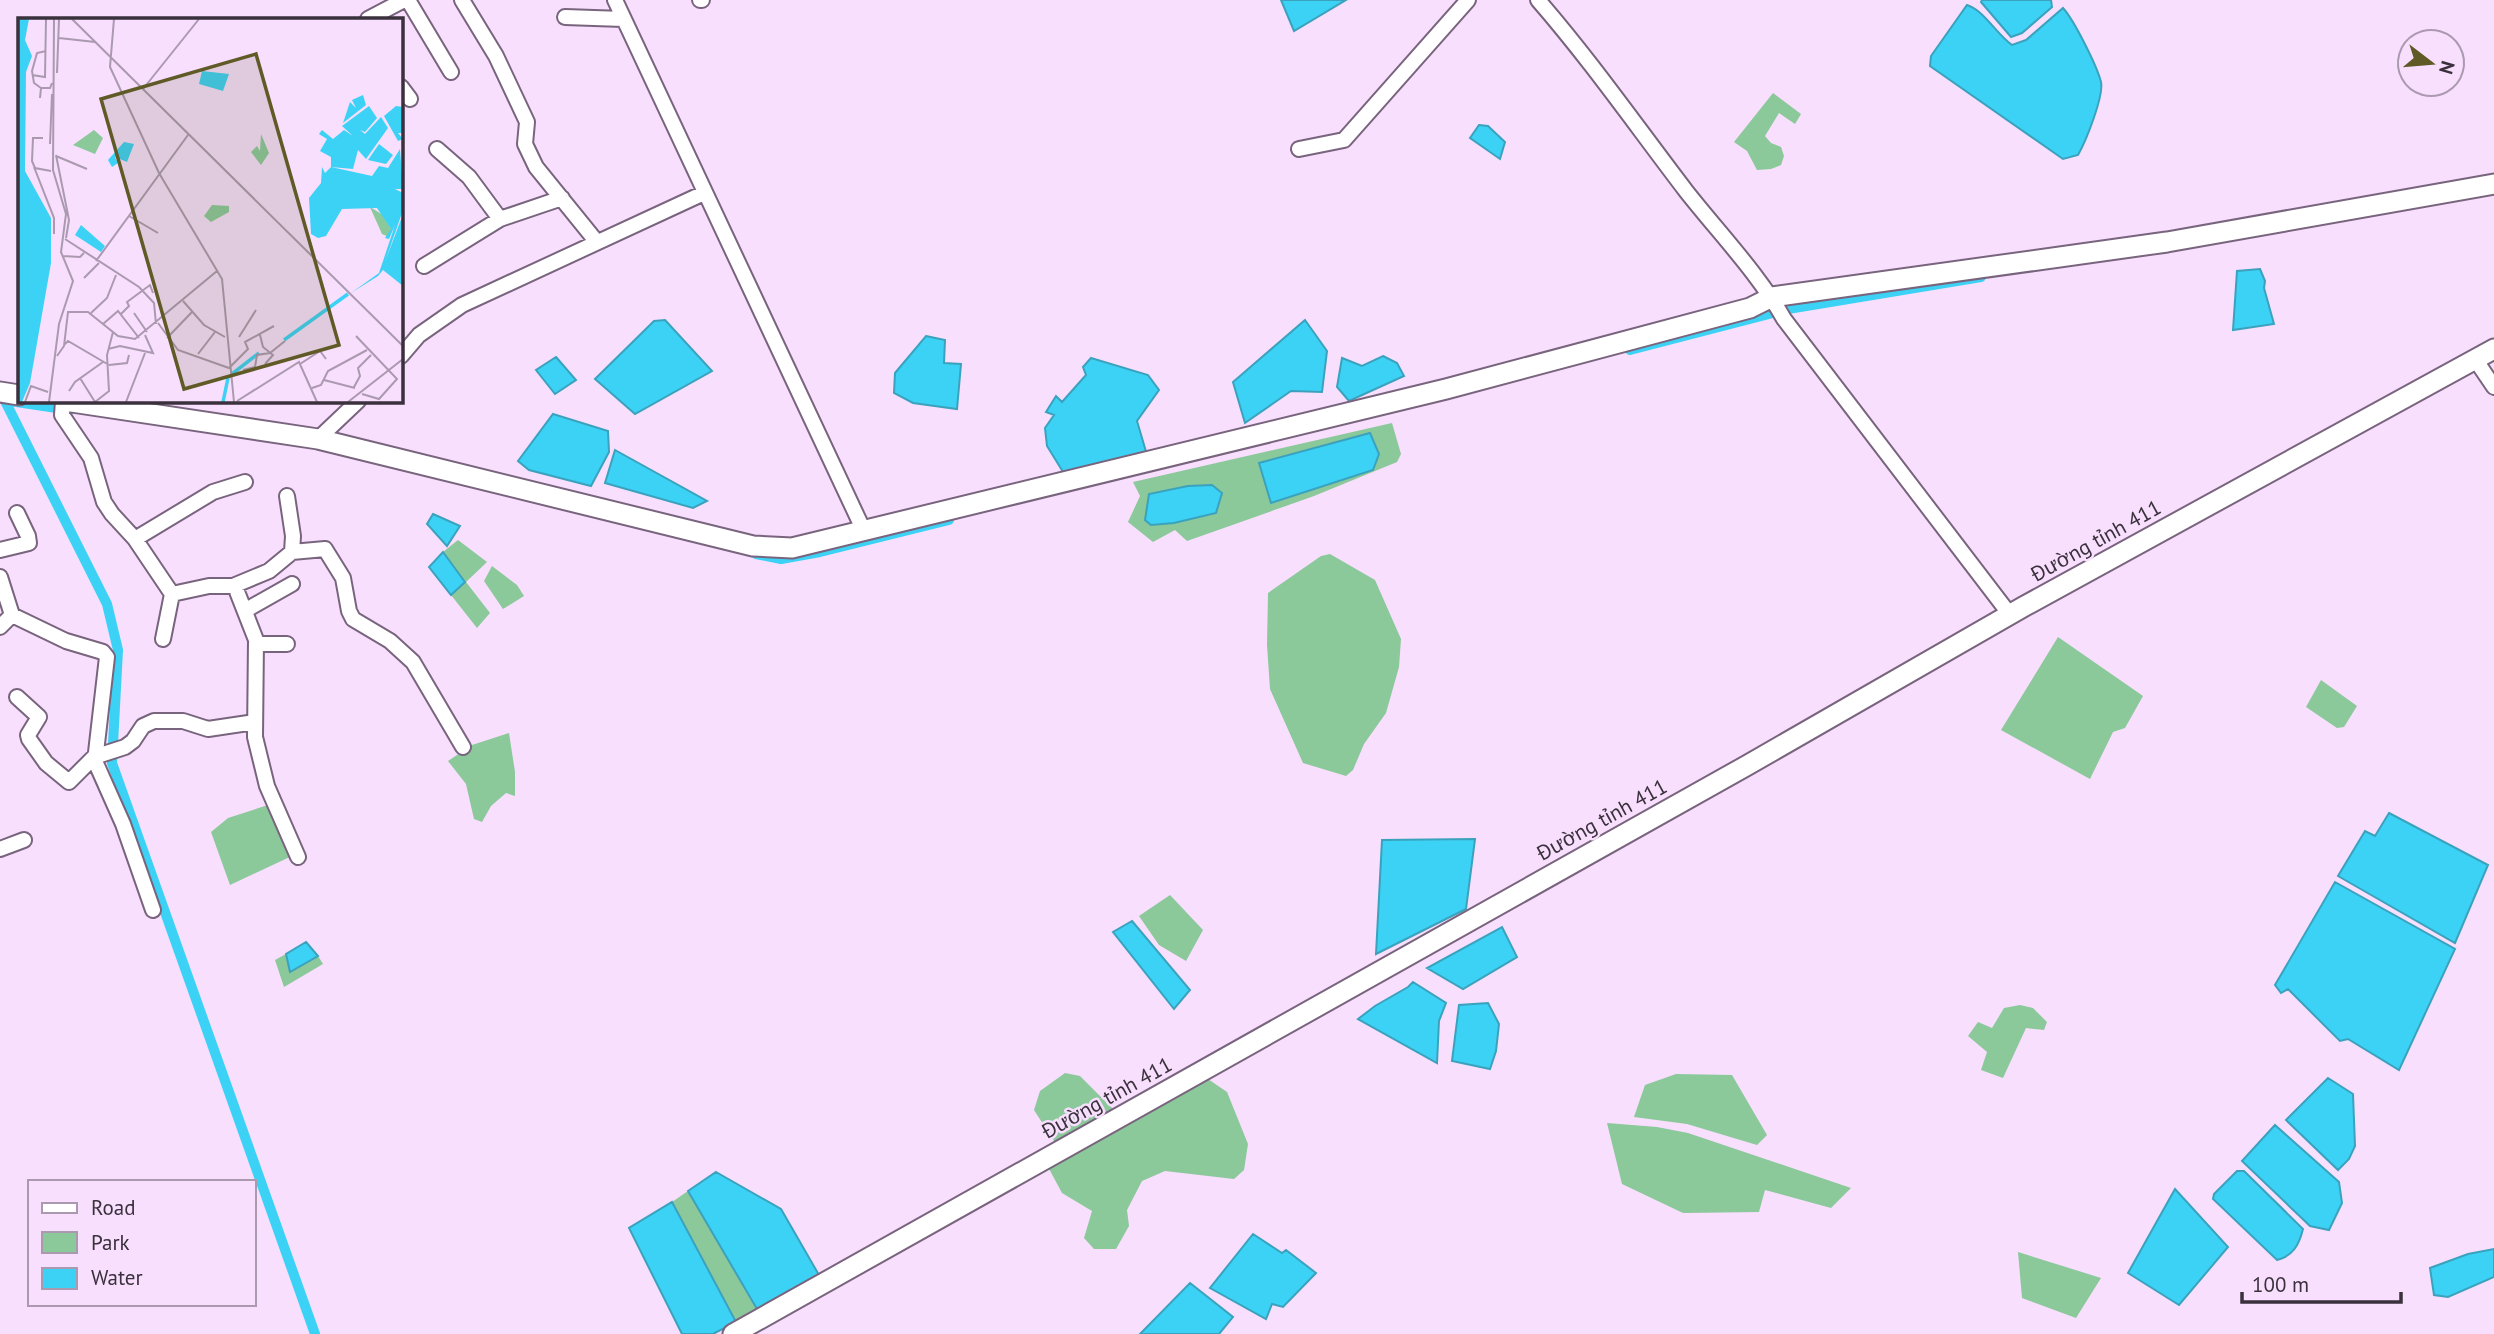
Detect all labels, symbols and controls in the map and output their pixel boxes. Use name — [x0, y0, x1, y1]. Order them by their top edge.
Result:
inset map — [18, 18, 402, 402]
north arrow — [2396, 28, 2466, 98]
text: N — [2434, 58, 2461, 77]
street label: Đường tỉnh 411 — [2025, 494, 2166, 588]
street label: Đường tỉnh 411 — [1531, 773, 1672, 867]
street label: Đường tỉnh 411 — [1036, 1051, 1177, 1145]
legend — [28, 1180, 256, 1306]
text: Road — [91, 1194, 135, 1221]
text: Park — [91, 1229, 130, 1256]
scale bar — [2242, 1260, 2401, 1304]
text: Water — [91, 1264, 143, 1291]
text: 100 m — [2252, 1271, 2309, 1298]

